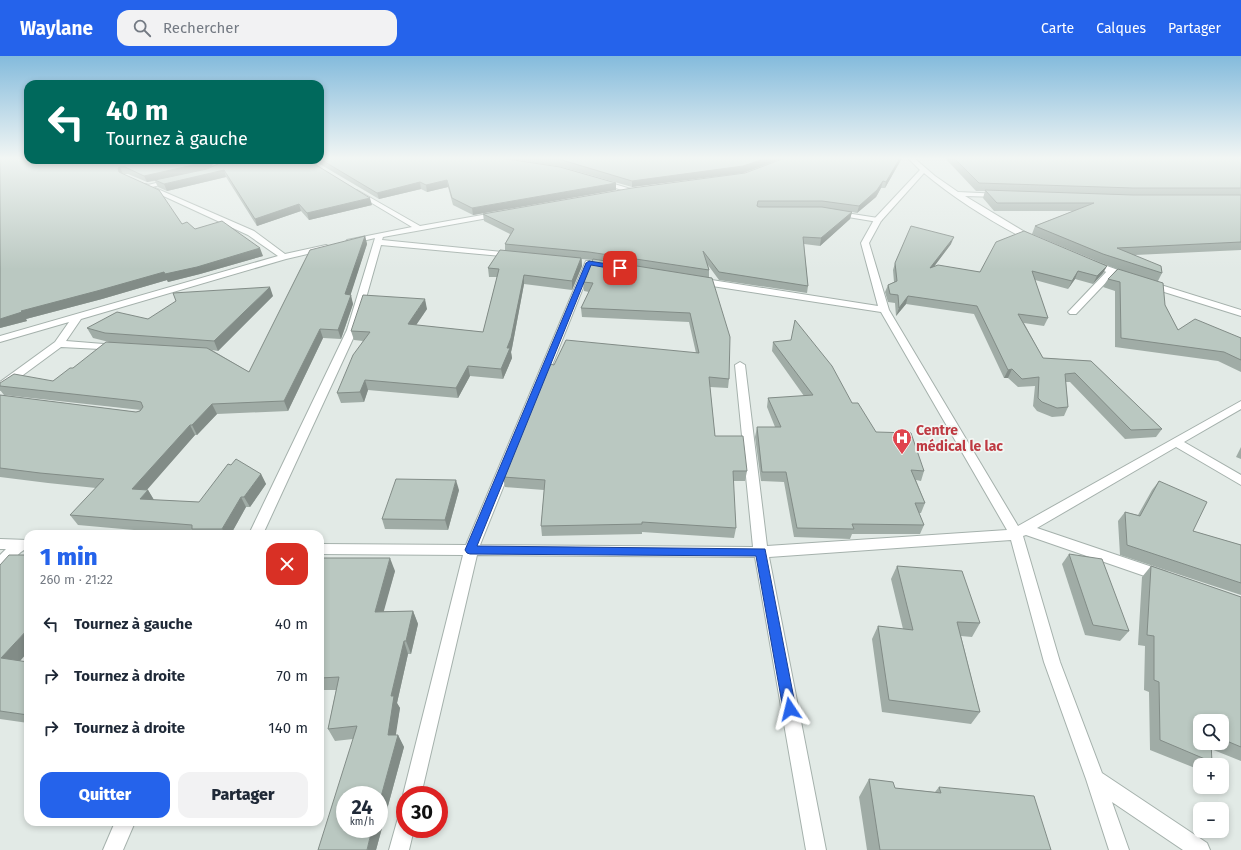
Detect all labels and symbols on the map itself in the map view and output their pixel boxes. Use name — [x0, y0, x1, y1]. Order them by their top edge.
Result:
pin — [603, 251, 637, 285]
place label: Centre médical le lac — [916, 422, 1003, 455]
hospital icon: Centre médical le lac — [891, 427, 913, 455]
position arrow — [769, 688, 811, 730]
speed limit sign: 30 — [396, 786, 448, 838]

